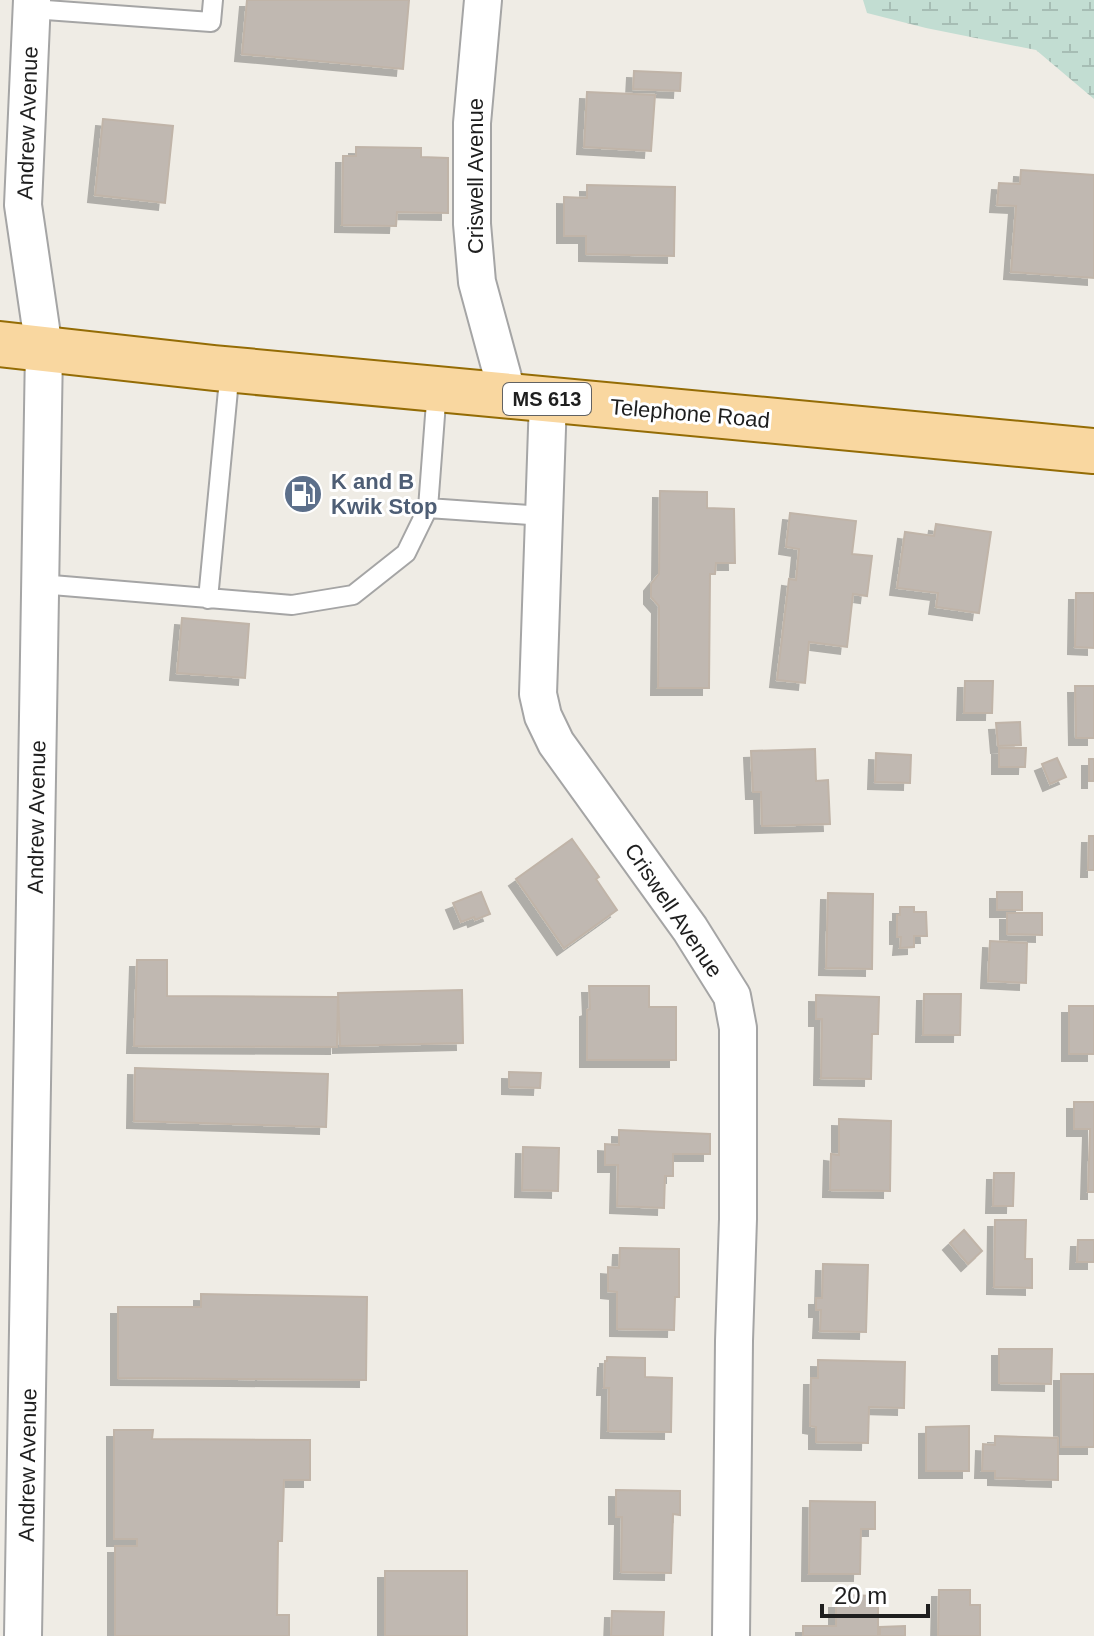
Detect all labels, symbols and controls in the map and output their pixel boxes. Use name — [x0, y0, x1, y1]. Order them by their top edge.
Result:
street label: Andrew Avenue — [12, 46, 43, 200]
street label: Criswell Avenue — [463, 98, 488, 254]
road number: MS 613 — [503, 383, 591, 415]
street label: Telephone Road — [609, 394, 771, 433]
place label: K and B Kwik Stop — [331, 469, 437, 519]
fuel station icon: K and B Kwik Stop — [282, 473, 324, 515]
street label: Andrew Avenue — [23, 740, 50, 894]
street label: Criswell Avenue — [620, 839, 728, 982]
street label: Andrew Avenue — [14, 1388, 41, 1542]
scale bar — [822, 1568, 928, 1618]
text: 20 m — [834, 1582, 887, 1609]

